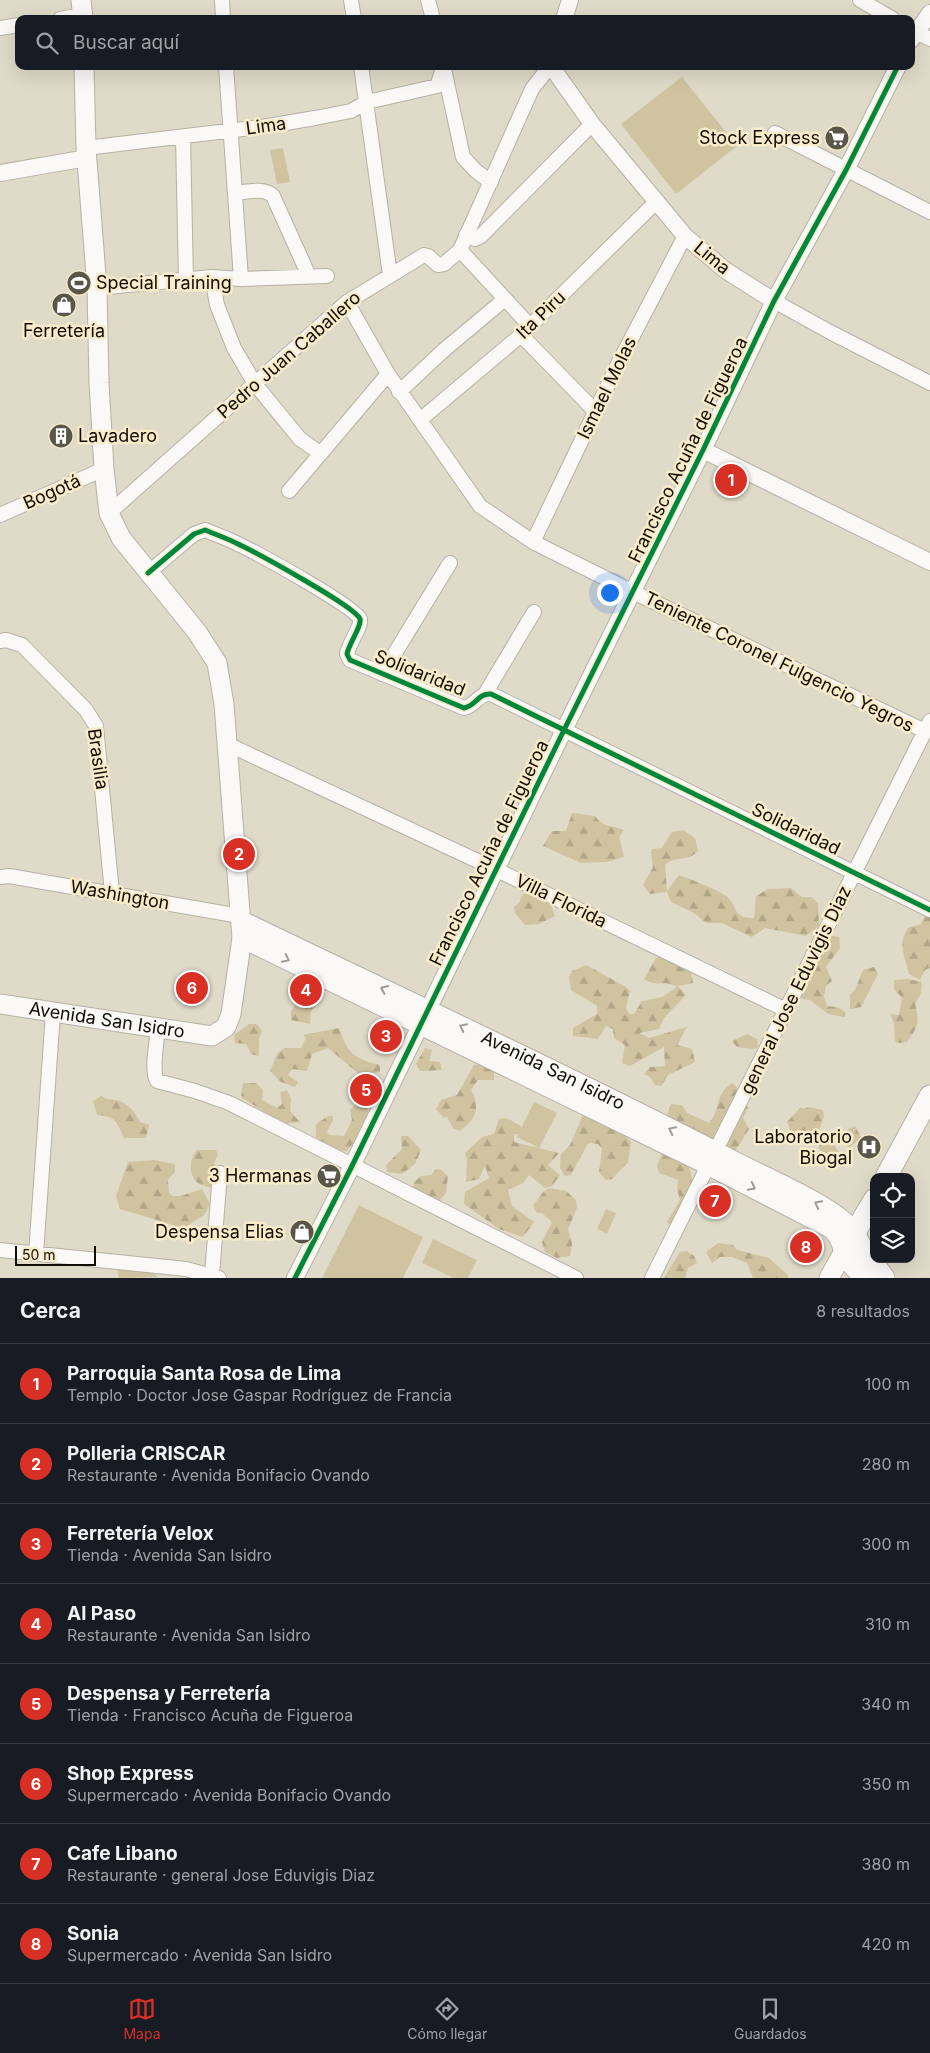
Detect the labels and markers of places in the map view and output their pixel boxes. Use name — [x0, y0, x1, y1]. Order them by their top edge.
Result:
supermarket icon: Stock Express — [824, 125, 850, 151]
place label: Stock Express — [699, 127, 820, 148]
sports icon: Special Training — [66, 270, 92, 296]
place label: Special Training — [96, 272, 232, 293]
shop icon: Ferretería — [51, 292, 77, 318]
place label: Ferretería — [23, 320, 105, 341]
building icon: Lavadero — [48, 423, 74, 449]
place label: Lavadero — [78, 425, 157, 446]
pin: 1 — [715, 461, 747, 499]
pin: 2 — [223, 835, 255, 873]
pin: 6 — [176, 969, 208, 1007]
pin: 4 — [290, 971, 322, 1009]
pin: 3 — [370, 1017, 402, 1055]
pin: 5 — [350, 1071, 382, 1109]
place label: Laboratorio Biogal — [754, 1126, 852, 1168]
hospital icon: Laboratorio Biogal — [856, 1134, 882, 1160]
supermarket icon: 3 Hermanas — [316, 1163, 342, 1189]
place label: 3 Hermanas — [209, 1165, 312, 1186]
pin: 7 — [699, 1182, 731, 1220]
shop icon: Despensa Elias — [289, 1219, 315, 1245]
place label: Despensa Elias — [155, 1221, 284, 1242]
pin: 8 — [790, 1228, 822, 1266]

